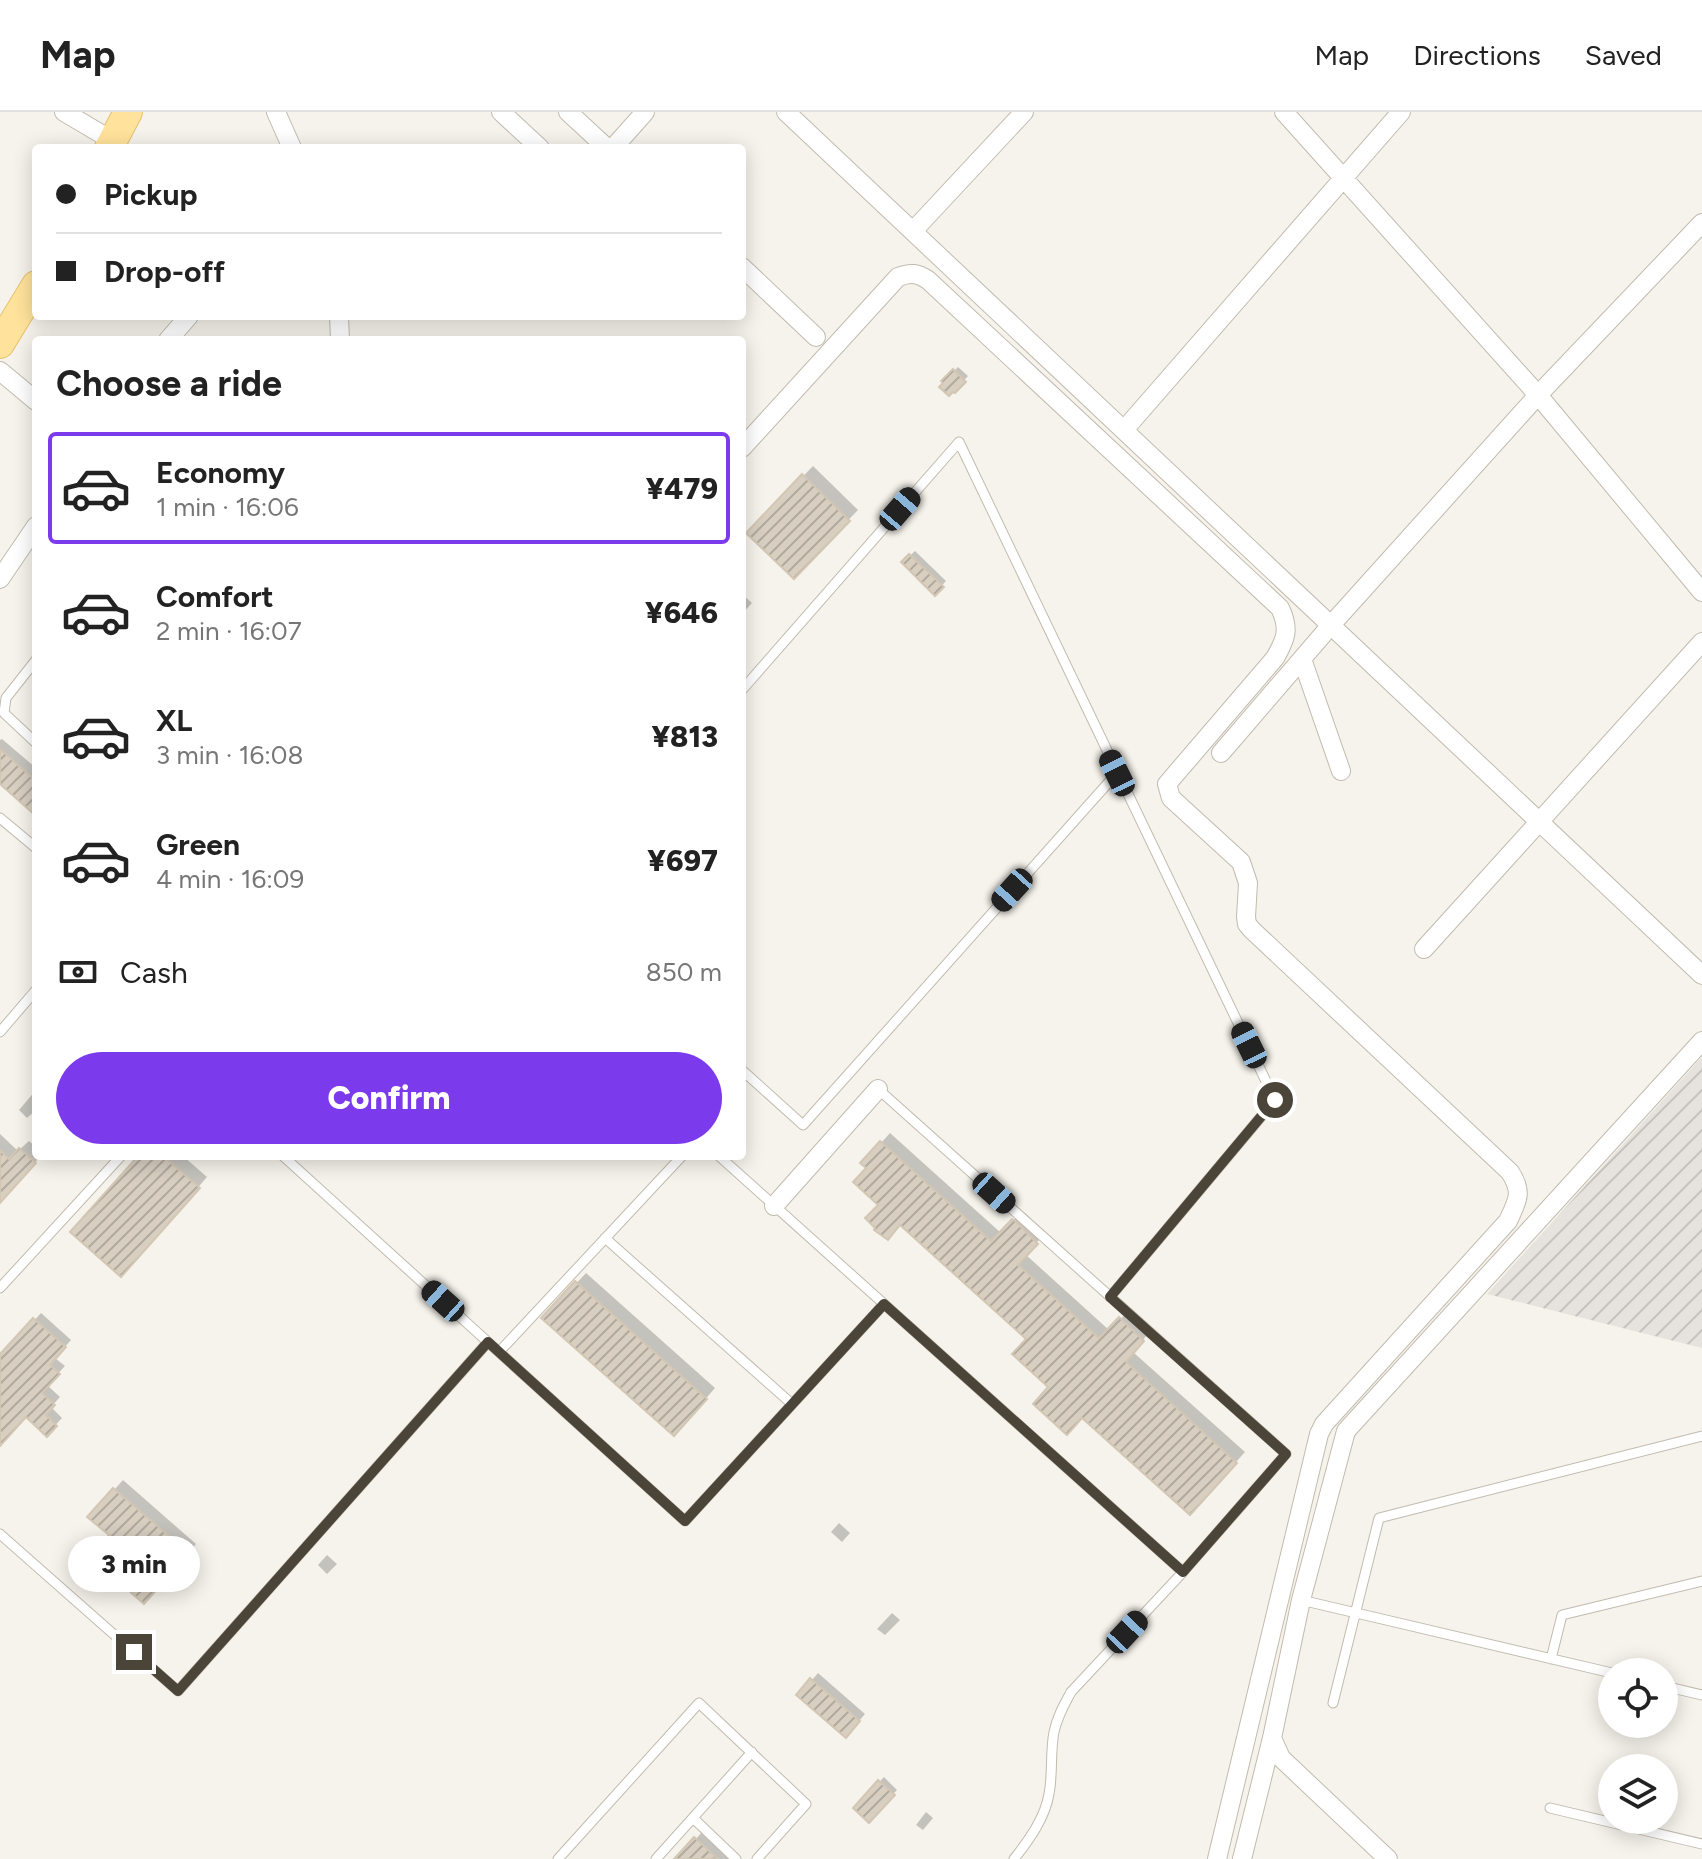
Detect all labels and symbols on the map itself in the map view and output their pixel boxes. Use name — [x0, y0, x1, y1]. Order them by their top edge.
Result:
car — [875, 483, 925, 535]
car — [1096, 746, 1138, 800]
car — [987, 864, 1037, 916]
car — [1228, 1018, 1270, 1072]
route start — [1257, 1082, 1293, 1118]
car — [968, 1168, 1020, 1218]
car — [417, 1276, 469, 1326]
callout: 3 min — [68, 1536, 200, 1592]
car — [1102, 1606, 1152, 1658]
route end — [116, 1634, 152, 1670]

